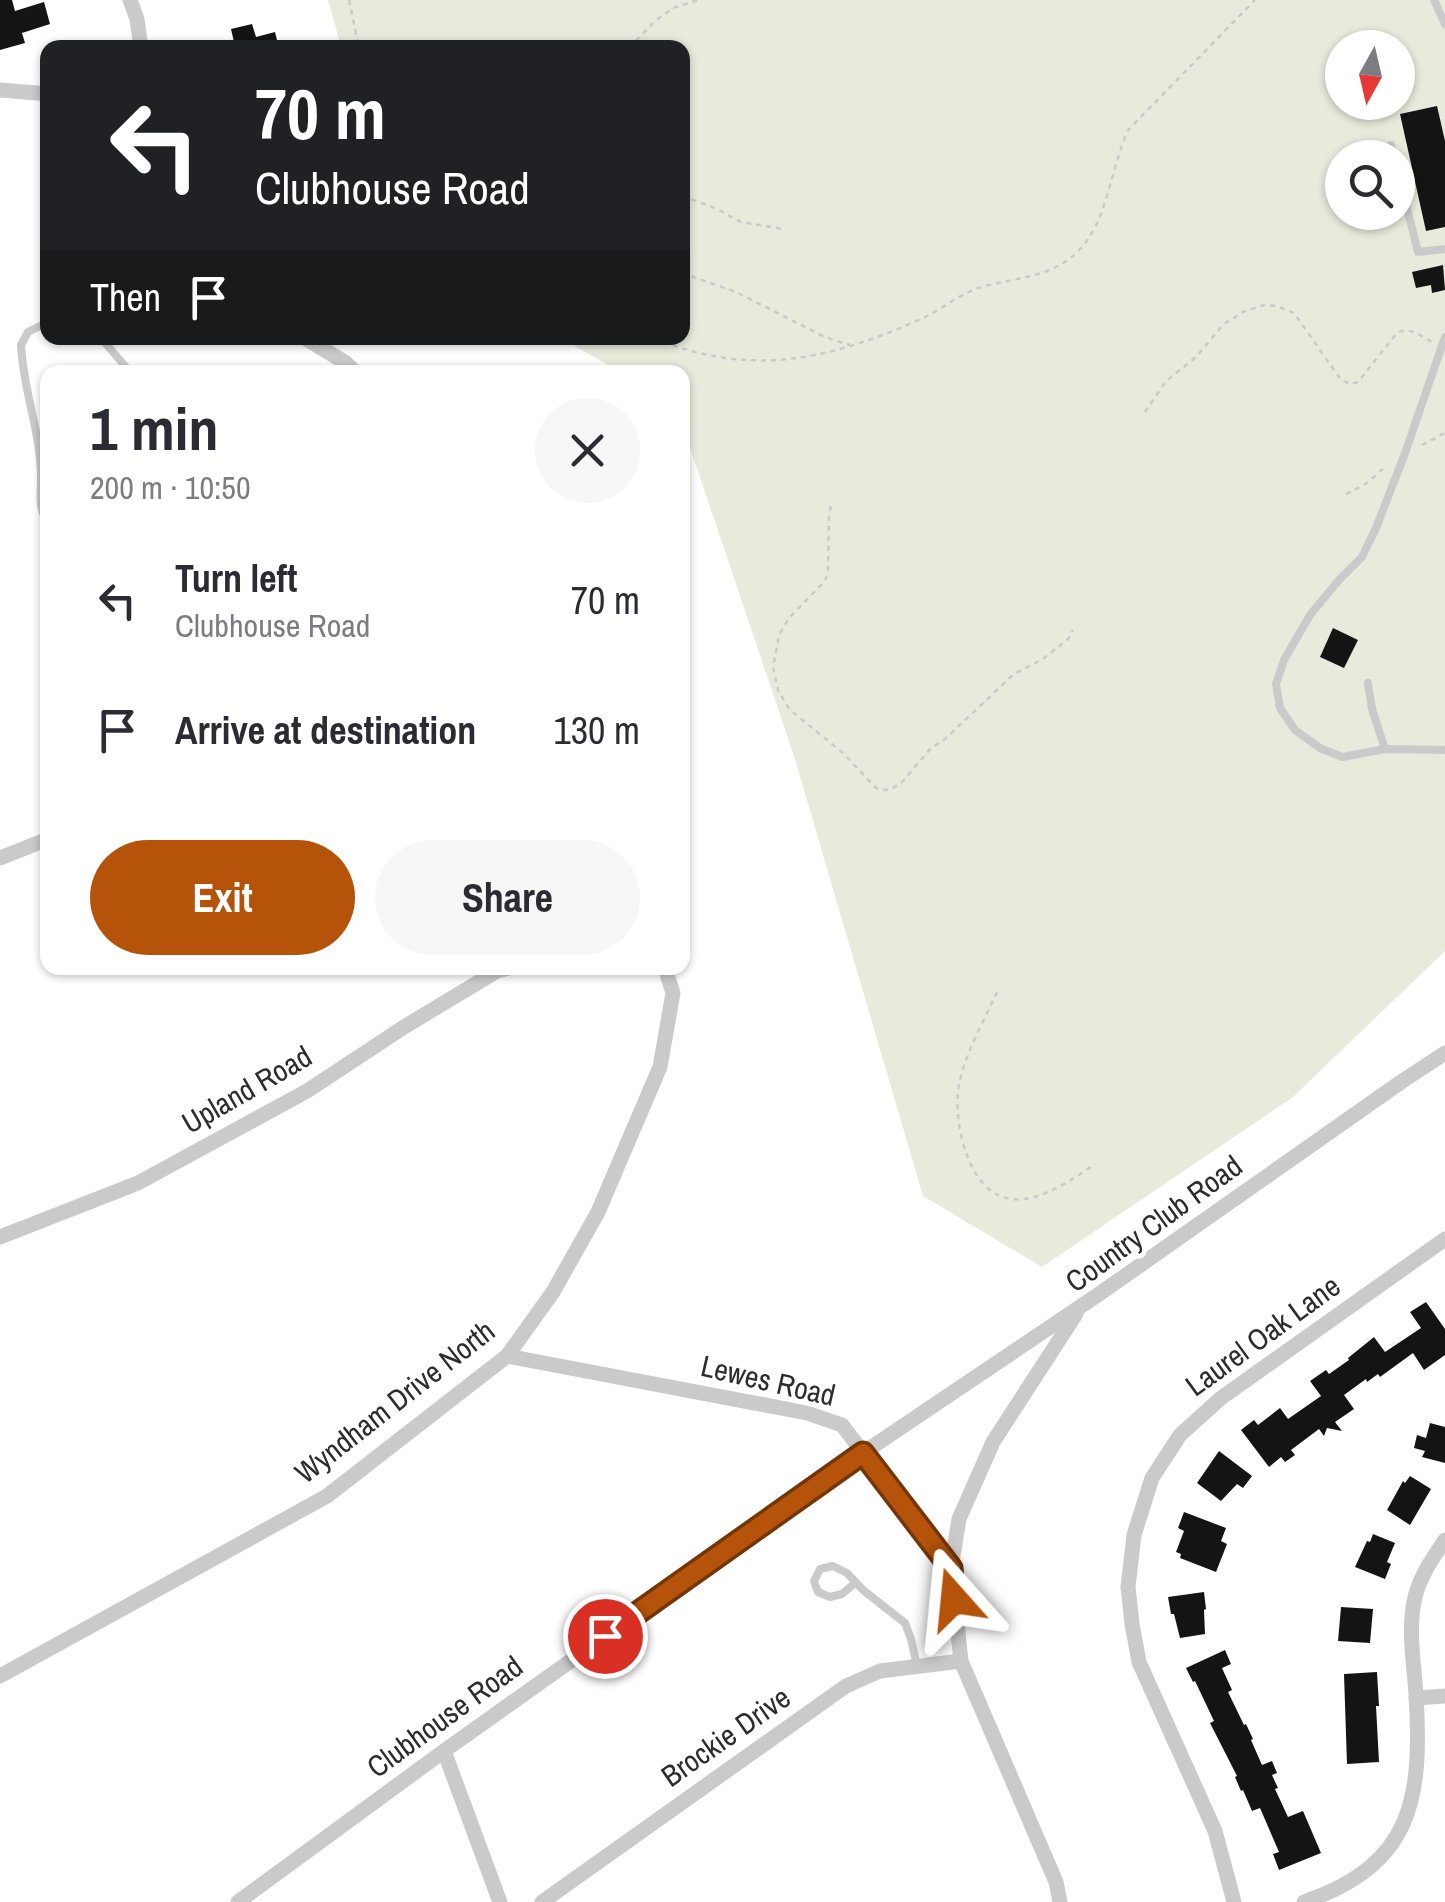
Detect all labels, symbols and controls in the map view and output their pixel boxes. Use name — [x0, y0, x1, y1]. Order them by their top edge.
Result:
north arrow — [1325, 30, 1415, 120]
map controls — [1325, 30, 1415, 230]
text: 70 m — [255, 67, 386, 161]
icon: left — [90, 80, 220, 210]
button: search — [1325, 140, 1415, 230]
text: Clubhouse Road — [255, 157, 530, 218]
icon: arrive — [181, 270, 236, 325]
text: Then — [90, 272, 161, 323]
text: 1 min — [90, 388, 219, 469]
button: close — [535, 398, 640, 503]
text: 200 m · 10:50 — [90, 466, 250, 509]
text: Turn left — [175, 553, 297, 604]
icon: left — [90, 573, 145, 628]
text: 70 m — [571, 575, 640, 626]
text: Clubhouse Road — [175, 604, 370, 647]
icon: arrive — [90, 703, 145, 758]
text: Arrive at destination — [175, 705, 476, 756]
text: 130 m — [553, 705, 640, 756]
button: Exit — [90, 840, 355, 955]
button: Share — [375, 840, 640, 955]
street label: Upland Road — [174, 1036, 319, 1142]
street label: Country Club Road — [1057, 1146, 1250, 1301]
street label: Laurel Oak Lane — [1177, 1266, 1348, 1405]
street label: Wyndham Drive North — [286, 1311, 502, 1492]
street label: Lewes Road — [697, 1345, 839, 1415]
position arrow — [902, 1547, 1006, 1651]
pin — [563, 1594, 648, 1679]
icon: arrive — [578, 1609, 633, 1664]
street label: Clubhouse Road — [359, 1646, 530, 1786]
street label: Brockie Drive — [653, 1677, 798, 1795]

